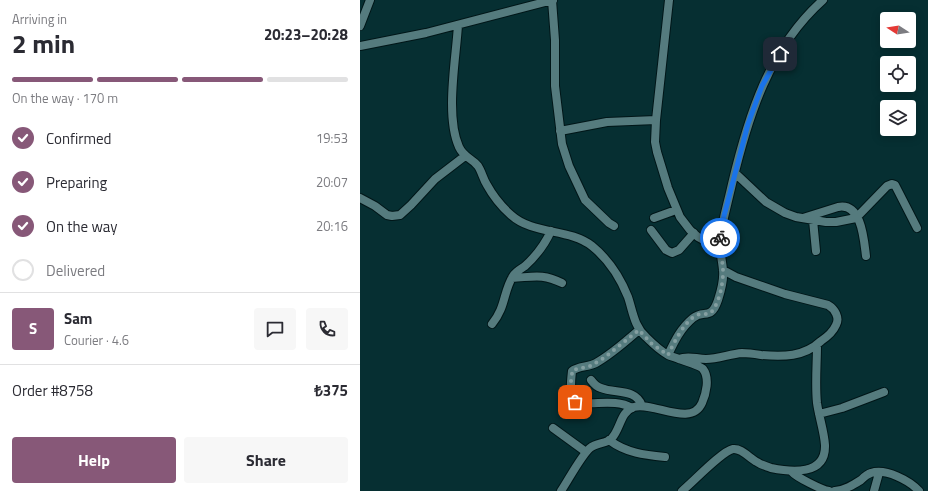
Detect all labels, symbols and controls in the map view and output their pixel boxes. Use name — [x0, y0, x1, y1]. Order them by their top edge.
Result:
text: Arriving in — [12, 9, 67, 29]
north arrow — [880, 12, 916, 48]
map controls — [880, 12, 916, 136]
text: 20:23–20:28 — [264, 23, 348, 46]
text: 2 min — [12, 24, 75, 63]
pin — [763, 37, 797, 71]
icon: home — [769, 43, 791, 65]
button: locate — [880, 56, 916, 92]
text: On the way · 170 m — [12, 88, 118, 108]
button: layers — [880, 100, 916, 136]
icon: check — [12, 127, 34, 149]
text: Confirmed — [46, 127, 111, 150]
text: 19:53 — [316, 128, 348, 148]
icon: check — [12, 171, 34, 193]
text: Preparing — [46, 171, 107, 194]
text: 20:07 — [316, 172, 348, 192]
icon: check — [12, 215, 34, 237]
text: On the way — [46, 215, 118, 238]
text: 20:16 — [316, 216, 348, 236]
courier — [700, 218, 740, 258]
icon: bike — [709, 227, 731, 249]
text: Delivered — [46, 259, 105, 282]
text: Sam — [64, 307, 92, 330]
button: chat — [254, 308, 296, 350]
button: phone — [306, 308, 348, 350]
text: S — [29, 317, 37, 340]
text: Courier · 4.6 — [64, 330, 129, 350]
text: Order #8758 — [12, 379, 93, 402]
text: ₺375 — [314, 379, 348, 402]
pin — [558, 385, 592, 419]
icon: bag — [564, 391, 586, 413]
button: Help — [12, 437, 176, 483]
button: Share — [184, 437, 348, 483]

